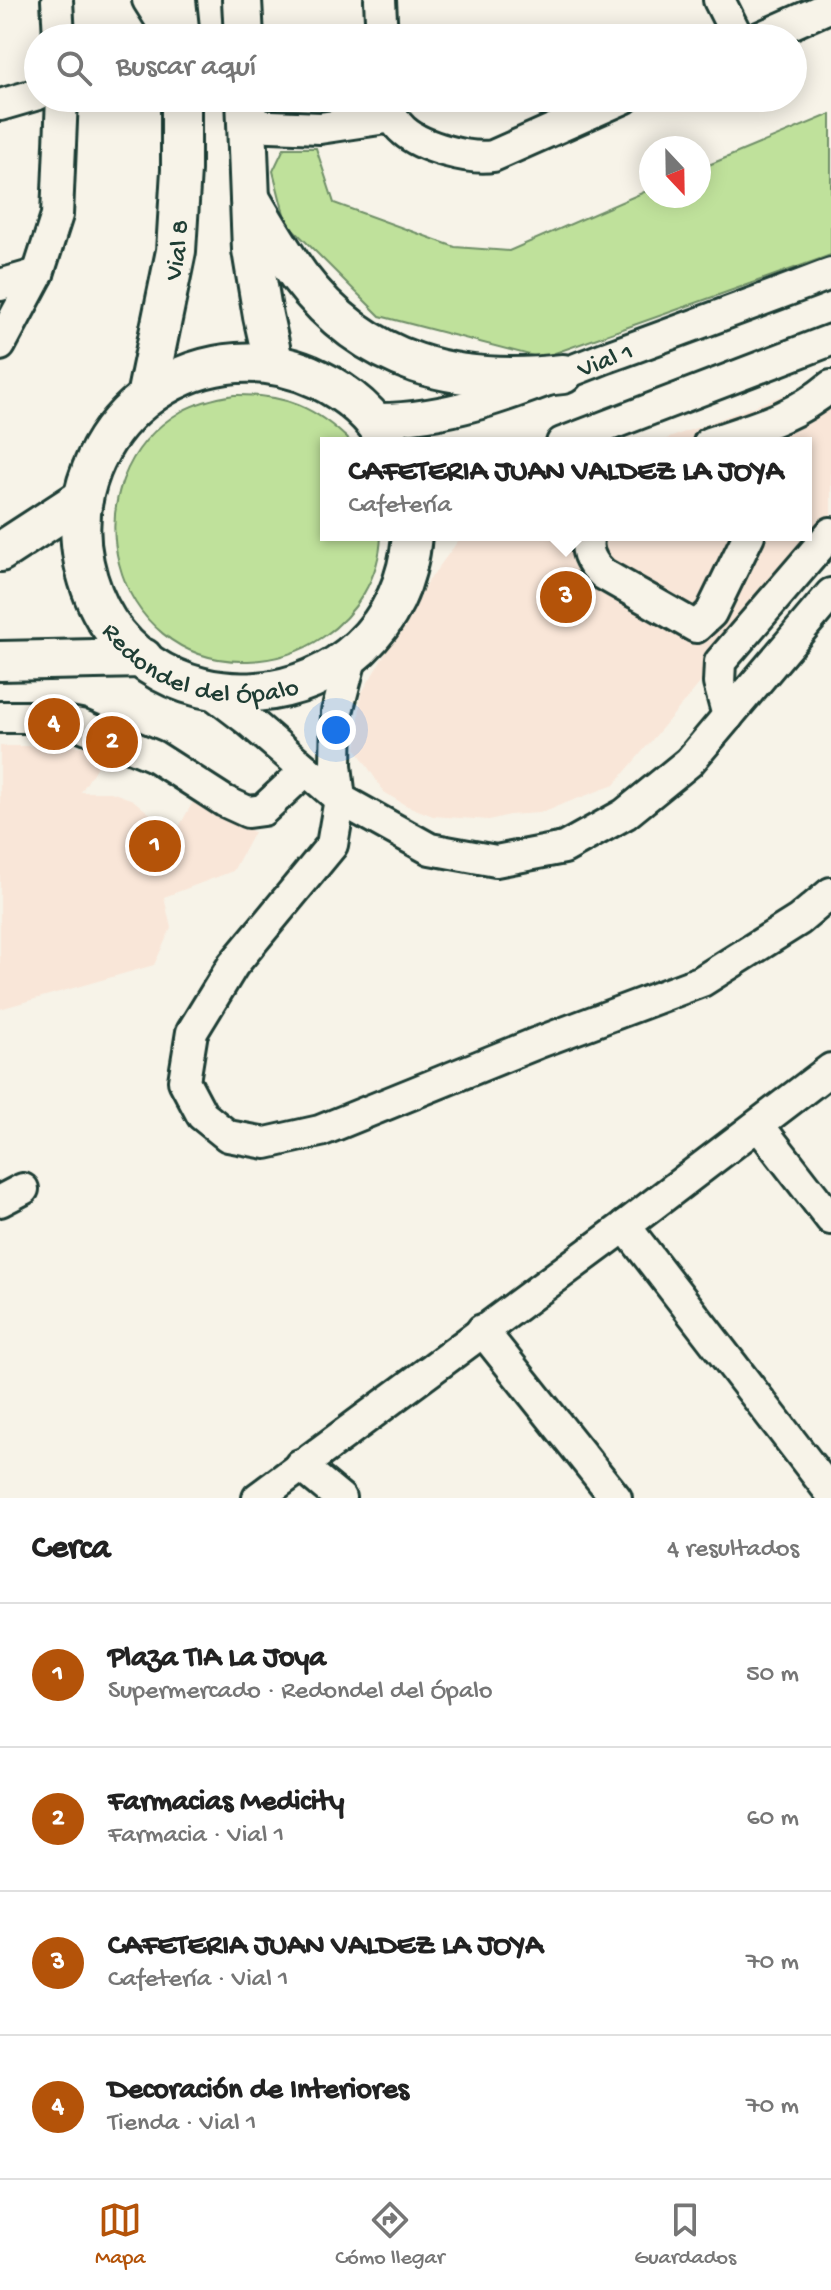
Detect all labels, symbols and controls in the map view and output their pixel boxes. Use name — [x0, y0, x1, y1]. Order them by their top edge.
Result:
search box — [24, 24, 807, 112]
icon: search — [52, 46, 96, 90]
text: Buscar aquí — [116, 51, 256, 86]
north arrow — [639, 136, 711, 208]
street label: Vial 8 — [159, 219, 198, 285]
street label: Vial 1 — [573, 338, 638, 387]
popup — [320, 437, 812, 541]
text: CAFETERIA JUAN VALDEZ LA JOYA — [348, 456, 784, 491]
text: Cafetería — [348, 491, 452, 522]
pin: 3 — [540, 567, 592, 627]
street label: Redondel del Ópalo — [93, 618, 303, 713]
pin: 4 — [28, 694, 80, 754]
your location — [316, 710, 356, 750]
pin: 2 — [86, 712, 138, 772]
pin: 1 — [129, 816, 181, 876]
text: Cerca — [32, 1530, 110, 1570]
text: 4 resultados — [667, 1535, 799, 1566]
text: Plaza TIA La Joya — [108, 1642, 326, 1677]
text: 1 — [53, 1660, 63, 1691]
text: 50 m — [746, 1660, 799, 1691]
text: Supermercado · Redondel del Ópalo — [108, 1677, 493, 1708]
text: Farmacias Medicity — [108, 1786, 344, 1821]
text: 2 — [52, 1804, 64, 1835]
text: 60 m — [746, 1804, 799, 1835]
text: Farmacia · Vial 1 — [108, 1821, 284, 1852]
text: CAFETERIA JUAN VALDEZ LA JOYA — [108, 1930, 543, 1965]
text: 3 — [51, 1948, 65, 1979]
text: 70 m — [746, 1948, 799, 1979]
text: Cafetería · Vial 1 — [108, 1965, 289, 1996]
text: Decoración de Interiores — [108, 2074, 409, 2109]
text: 4 — [52, 2092, 64, 2123]
text: 70 m — [746, 2092, 799, 2123]
text: Tienda · Vial 1 — [108, 2109, 256, 2140]
tab: Mapa — [95, 2198, 145, 2272]
tab: Cómo llegar — [335, 2198, 444, 2272]
tab: Guardados — [634, 2198, 736, 2272]

